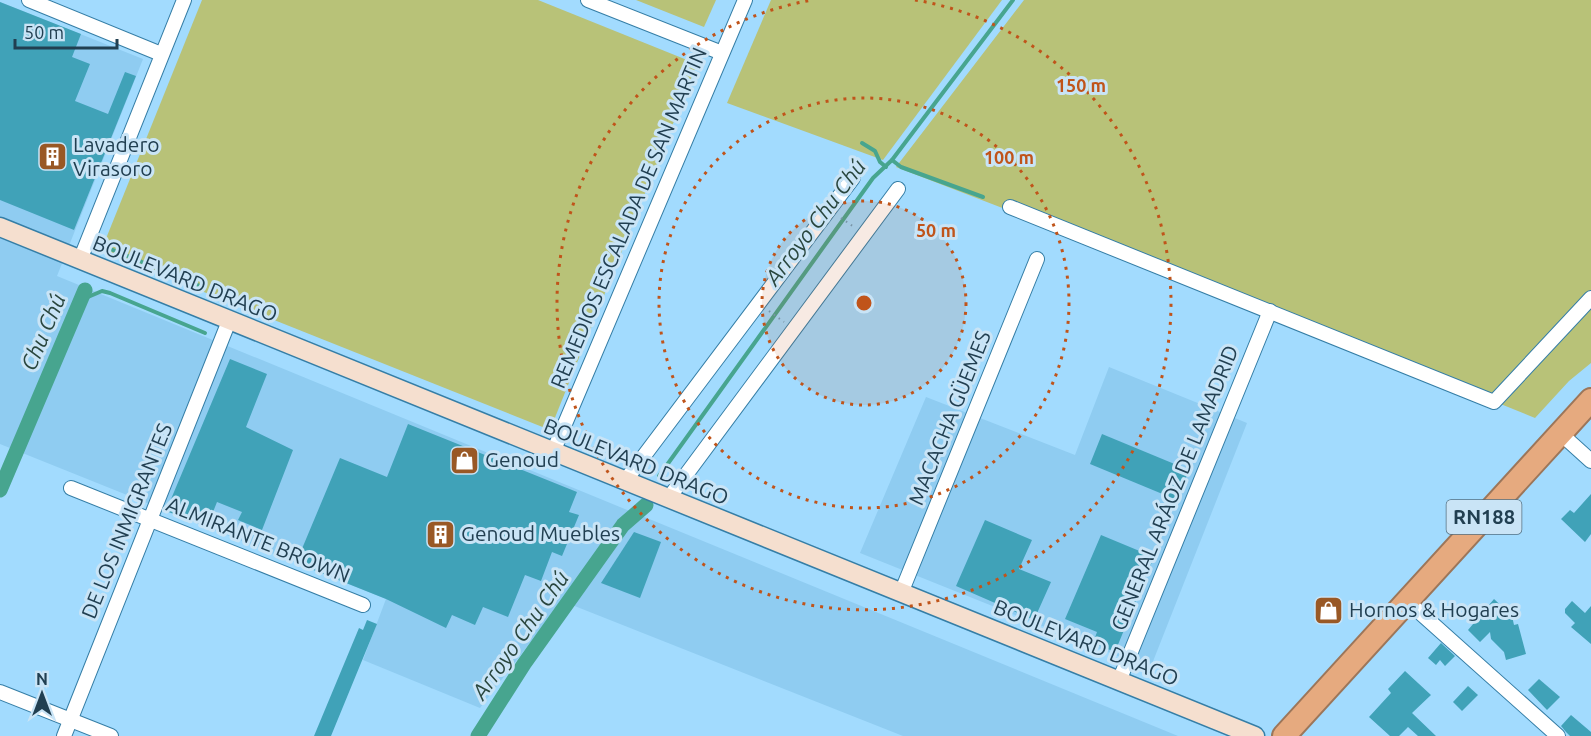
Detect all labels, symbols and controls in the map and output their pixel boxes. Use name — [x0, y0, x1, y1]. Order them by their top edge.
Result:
scale bar — [15, 12, 117, 50]
text: 50 m — [24, 22, 64, 42]
street label: REMEDIOS ESCALADA DE SAN MARTIN — [545, 44, 711, 392]
text: 150 m — [1056, 75, 1106, 95]
place label: Lavadero Virasoro — [73, 132, 160, 180]
building icon: Lavadero Virasoro — [36, 141, 68, 173]
text: 100 m — [984, 147, 1034, 167]
water label: Arroyo Chu Chú — [759, 154, 870, 290]
text: 50 m — [916, 220, 956, 240]
street label: BOULEVARD DRAGO — [89, 230, 281, 326]
water label: Chu Chú — [15, 290, 70, 374]
centre of rings — [854, 293, 874, 313]
street label: MACACHA GÜEMES — [903, 327, 995, 508]
street label: GENERAL ARÁOZ DE LAMADRID — [1106, 342, 1242, 634]
street label: BOULEVARD DRAGO — [540, 413, 732, 509]
street label: DE LOS INMIGRANTES — [76, 420, 176, 622]
shop icon: Genoud — [448, 444, 480, 476]
place label: Genoud — [485, 447, 559, 471]
street label: ALMIRANTE BROWN — [163, 491, 354, 587]
road number: RN188 — [1446, 500, 1522, 534]
building icon: Genoud Muebles — [424, 518, 456, 550]
place label: Genoud Muebles — [461, 521, 620, 545]
water label: Arroyo Chu Chú — [466, 566, 573, 704]
street label: BOULEVARD DRAGO — [990, 594, 1182, 690]
shop icon: Hornos & Hogares — [1312, 594, 1344, 626]
place label: Hornos & Hogares — [1349, 597, 1519, 621]
north arrow — [12, 664, 72, 724]
text: N — [36, 670, 48, 688]

